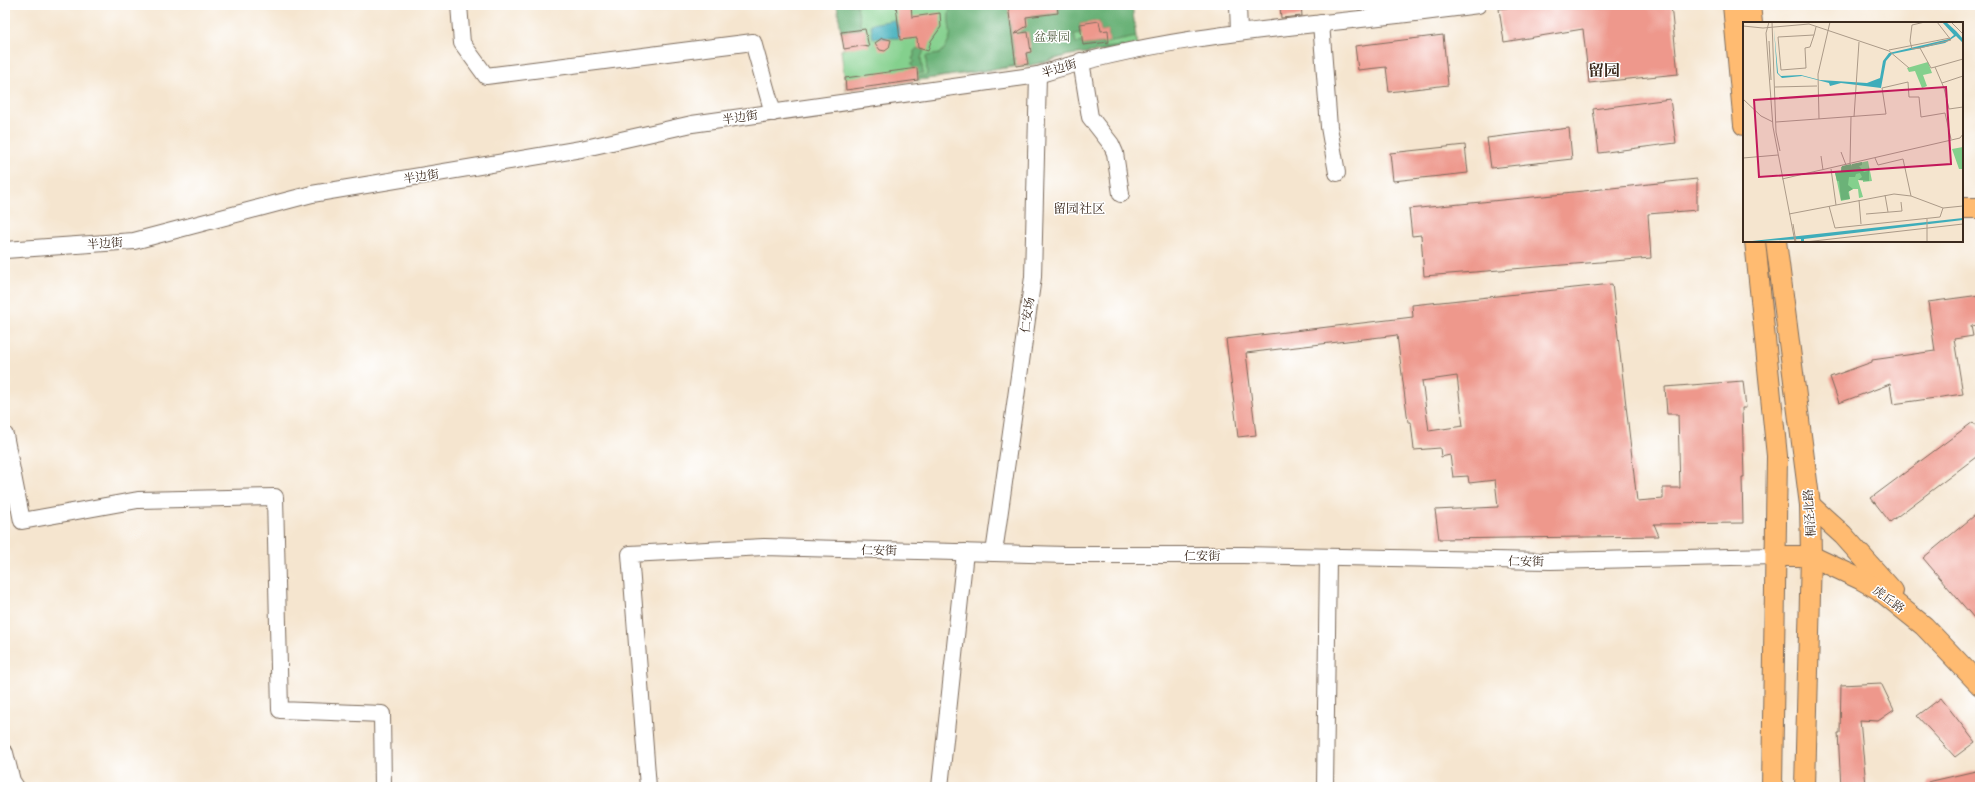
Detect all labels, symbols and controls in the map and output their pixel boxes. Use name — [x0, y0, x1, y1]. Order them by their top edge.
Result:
inset map — [1743, 22, 1963, 242]
park label: 盆景园 — [1034, 29, 1070, 44]
street label: 半边街 — [1040, 55, 1079, 80]
district label: 留园 — [1588, 60, 1620, 80]
street label: 半边街 — [721, 107, 760, 127]
street label: 半边街 — [402, 166, 441, 186]
district label: 留园社区 — [1053, 200, 1105, 216]
street label: 半边街 — [87, 234, 124, 252]
street label: 仁安场 — [1017, 296, 1037, 334]
street label: 桐泾北路 — [1800, 489, 1818, 537]
street label: 仁安街 — [861, 542, 898, 558]
street label: 仁安街 — [1184, 548, 1221, 563]
street label: 仁安街 — [1508, 553, 1545, 569]
street label: 虎丘路 — [1870, 582, 1908, 616]

